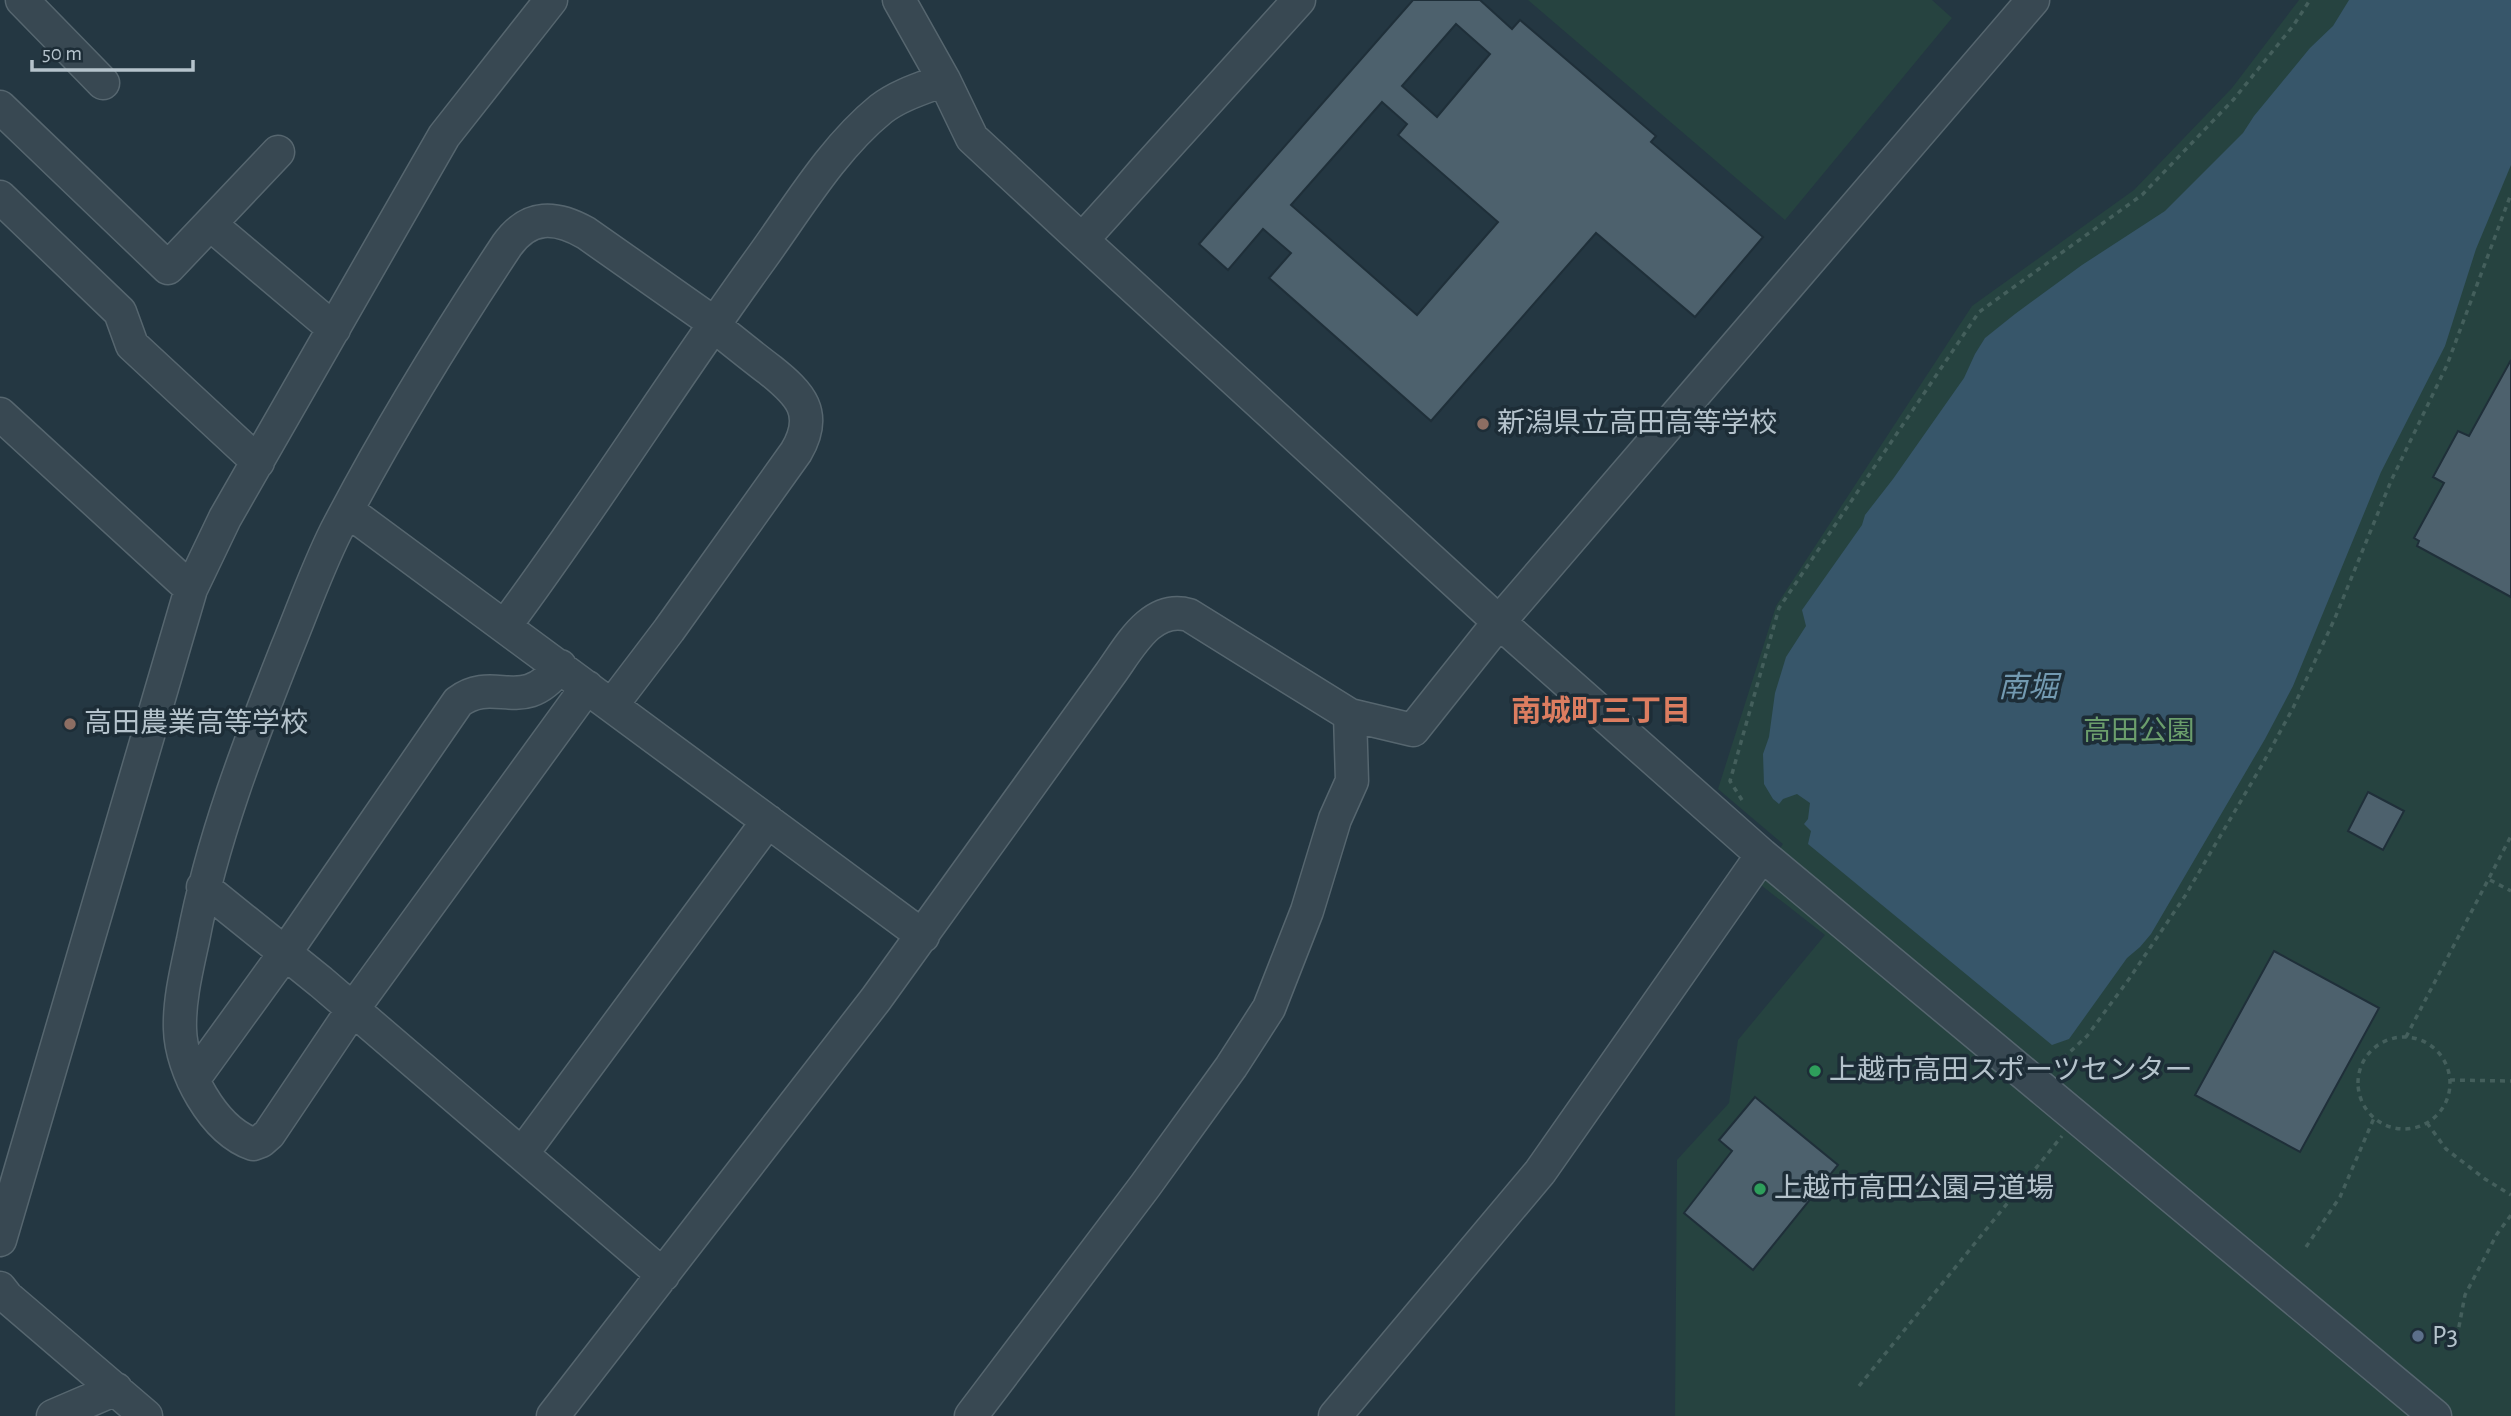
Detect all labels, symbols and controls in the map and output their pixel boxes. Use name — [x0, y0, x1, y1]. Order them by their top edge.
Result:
scale bar — [32, 28, 192, 72]
text: 50 m — [42, 43, 82, 64]
place label: 新潟県立高田高等学校 — [1497, 408, 1777, 438]
marker: 新潟県立高田高等学校 — [1475, 416, 1491, 432]
water label: 南堀 — [1998, 671, 2062, 703]
district label: 南城町三丁目 — [1511, 695, 1691, 727]
place label: 高田農業高等学校 — [84, 708, 308, 738]
marker: 高田農業高等学校 — [62, 716, 78, 732]
park label: 高田公園 — [2083, 716, 2195, 746]
place label: 上越市高田スポーツセンター — [1829, 1055, 2192, 1085]
marker: 上越市高田スポーツセンター — [1807, 1063, 1823, 1079]
place label: 上越市高田公園弓道場 — [1774, 1173, 2054, 1203]
marker: 上越市高田公園弓道場 — [1752, 1181, 1768, 1197]
place label: P3 — [2432, 1322, 2458, 1350]
marker: P3 — [2410, 1328, 2426, 1344]

